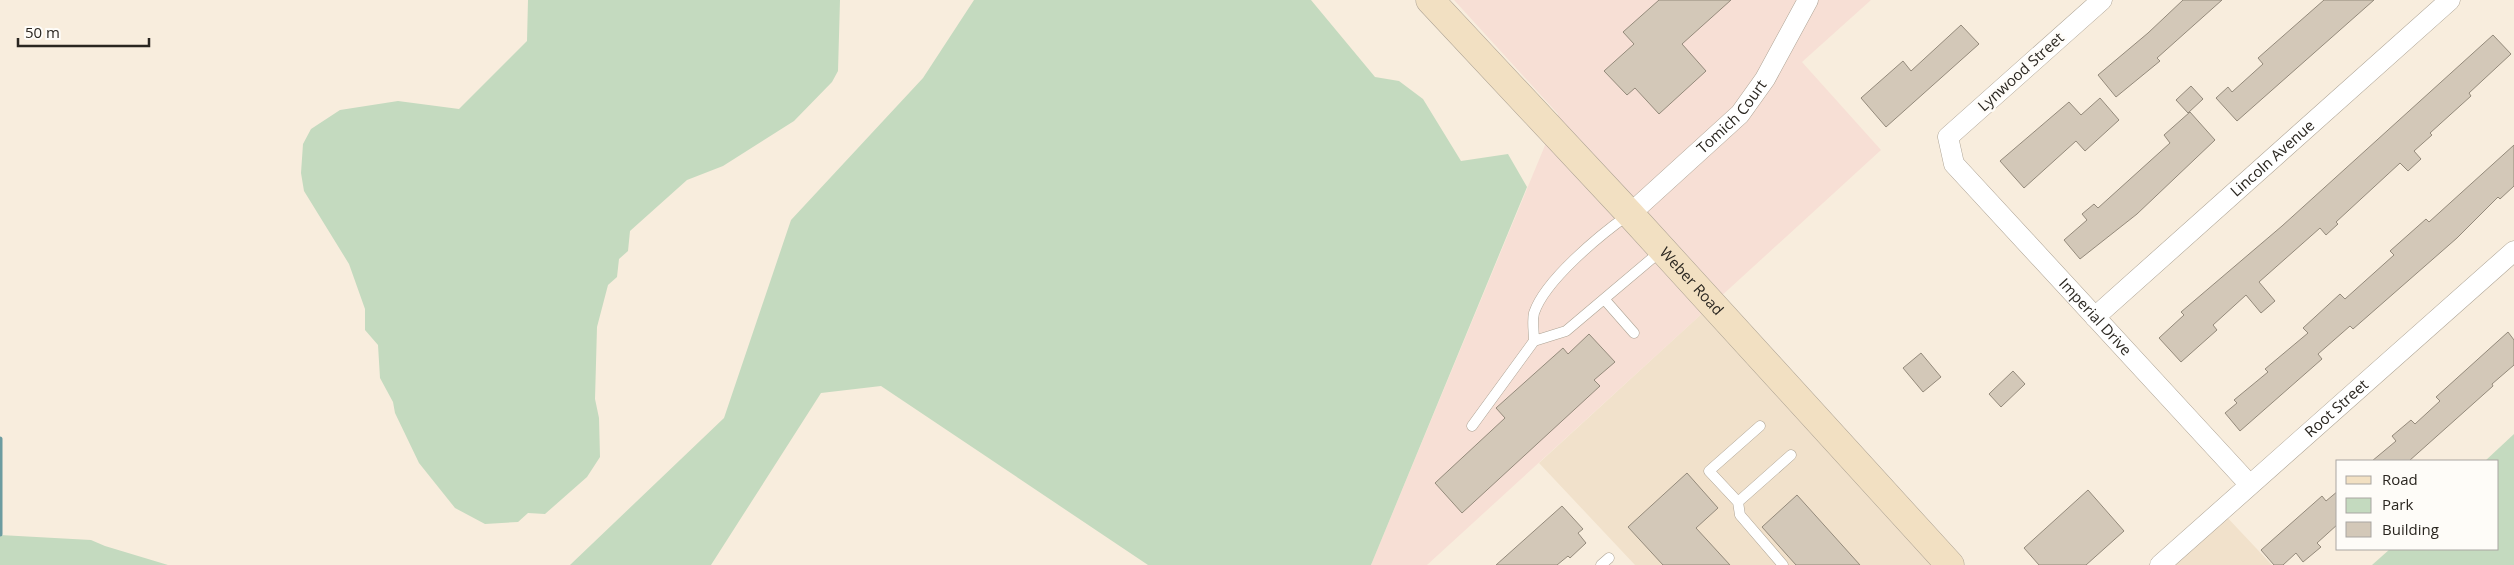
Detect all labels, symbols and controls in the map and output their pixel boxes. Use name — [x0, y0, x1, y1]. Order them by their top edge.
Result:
scale bar — [18, 15, 149, 47]
text: 50 m — [25, 22, 60, 42]
street label: Lynwood Street — [1973, 27, 2068, 115]
street label: Tomich Court — [1692, 75, 1770, 158]
street label: Lincoln Avenue — [2226, 115, 2318, 201]
street label: Weber Road — [1656, 242, 1728, 319]
street label: Imperial Drive — [2055, 273, 2137, 359]
street label: Root Street — [2300, 374, 2372, 441]
legend — [2336, 460, 2499, 550]
text: Road — [2382, 469, 2418, 489]
text: Park — [2382, 494, 2413, 514]
text: Building — [2382, 519, 2439, 539]

